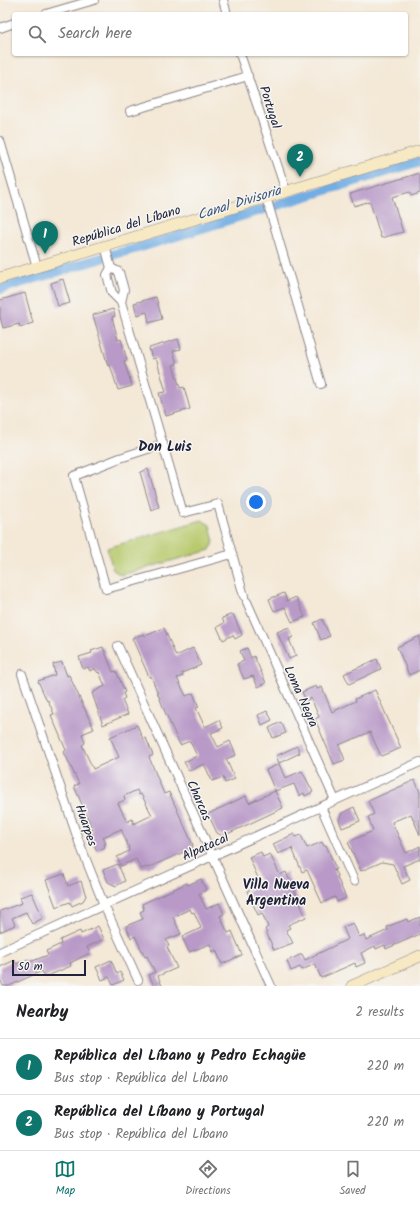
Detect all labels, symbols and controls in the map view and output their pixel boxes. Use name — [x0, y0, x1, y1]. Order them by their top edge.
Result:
search box — [12, 12, 408, 56]
text: Search here — [58, 22, 132, 46]
icon: search — [26, 23, 48, 45]
street label: Portugal — [253, 83, 286, 132]
pin: 2 — [287, 144, 313, 177]
water label: Canal Divisoria — [195, 179, 285, 226]
street label: República del Líbano — [69, 200, 184, 253]
pin: 1 — [32, 221, 58, 254]
district label: Don Luis — [138, 436, 192, 458]
your location — [246, 492, 266, 512]
street label: Loma Negra — [278, 662, 324, 731]
street label: Charcas — [180, 777, 217, 825]
street label: Huarpes — [69, 802, 103, 850]
street label: Alpatacal — [179, 828, 233, 867]
district label: Villa Nueva Argentina — [243, 874, 309, 912]
scale bar — [12, 958, 86, 977]
text: 50 m — [18, 958, 43, 976]
text: Nearby — [16, 999, 68, 1026]
text: 2 results — [356, 1002, 404, 1023]
text: República del Líbano y Pedro Echagüe — [54, 1044, 306, 1068]
text: 1 — [27, 1056, 31, 1077]
text: 220 m — [367, 1056, 404, 1077]
text: Bus stop · República del Líbano — [54, 1068, 228, 1089]
text: República del Líbano y Portugal — [54, 1100, 264, 1124]
text: 2 — [25, 1112, 33, 1133]
text: 220 m — [367, 1112, 404, 1133]
text: Bus stop · República del Líbano — [54, 1124, 228, 1145]
tab: Map — [54, 1158, 76, 1200]
tab: Directions — [185, 1158, 231, 1200]
tab: Saved — [340, 1158, 366, 1200]

